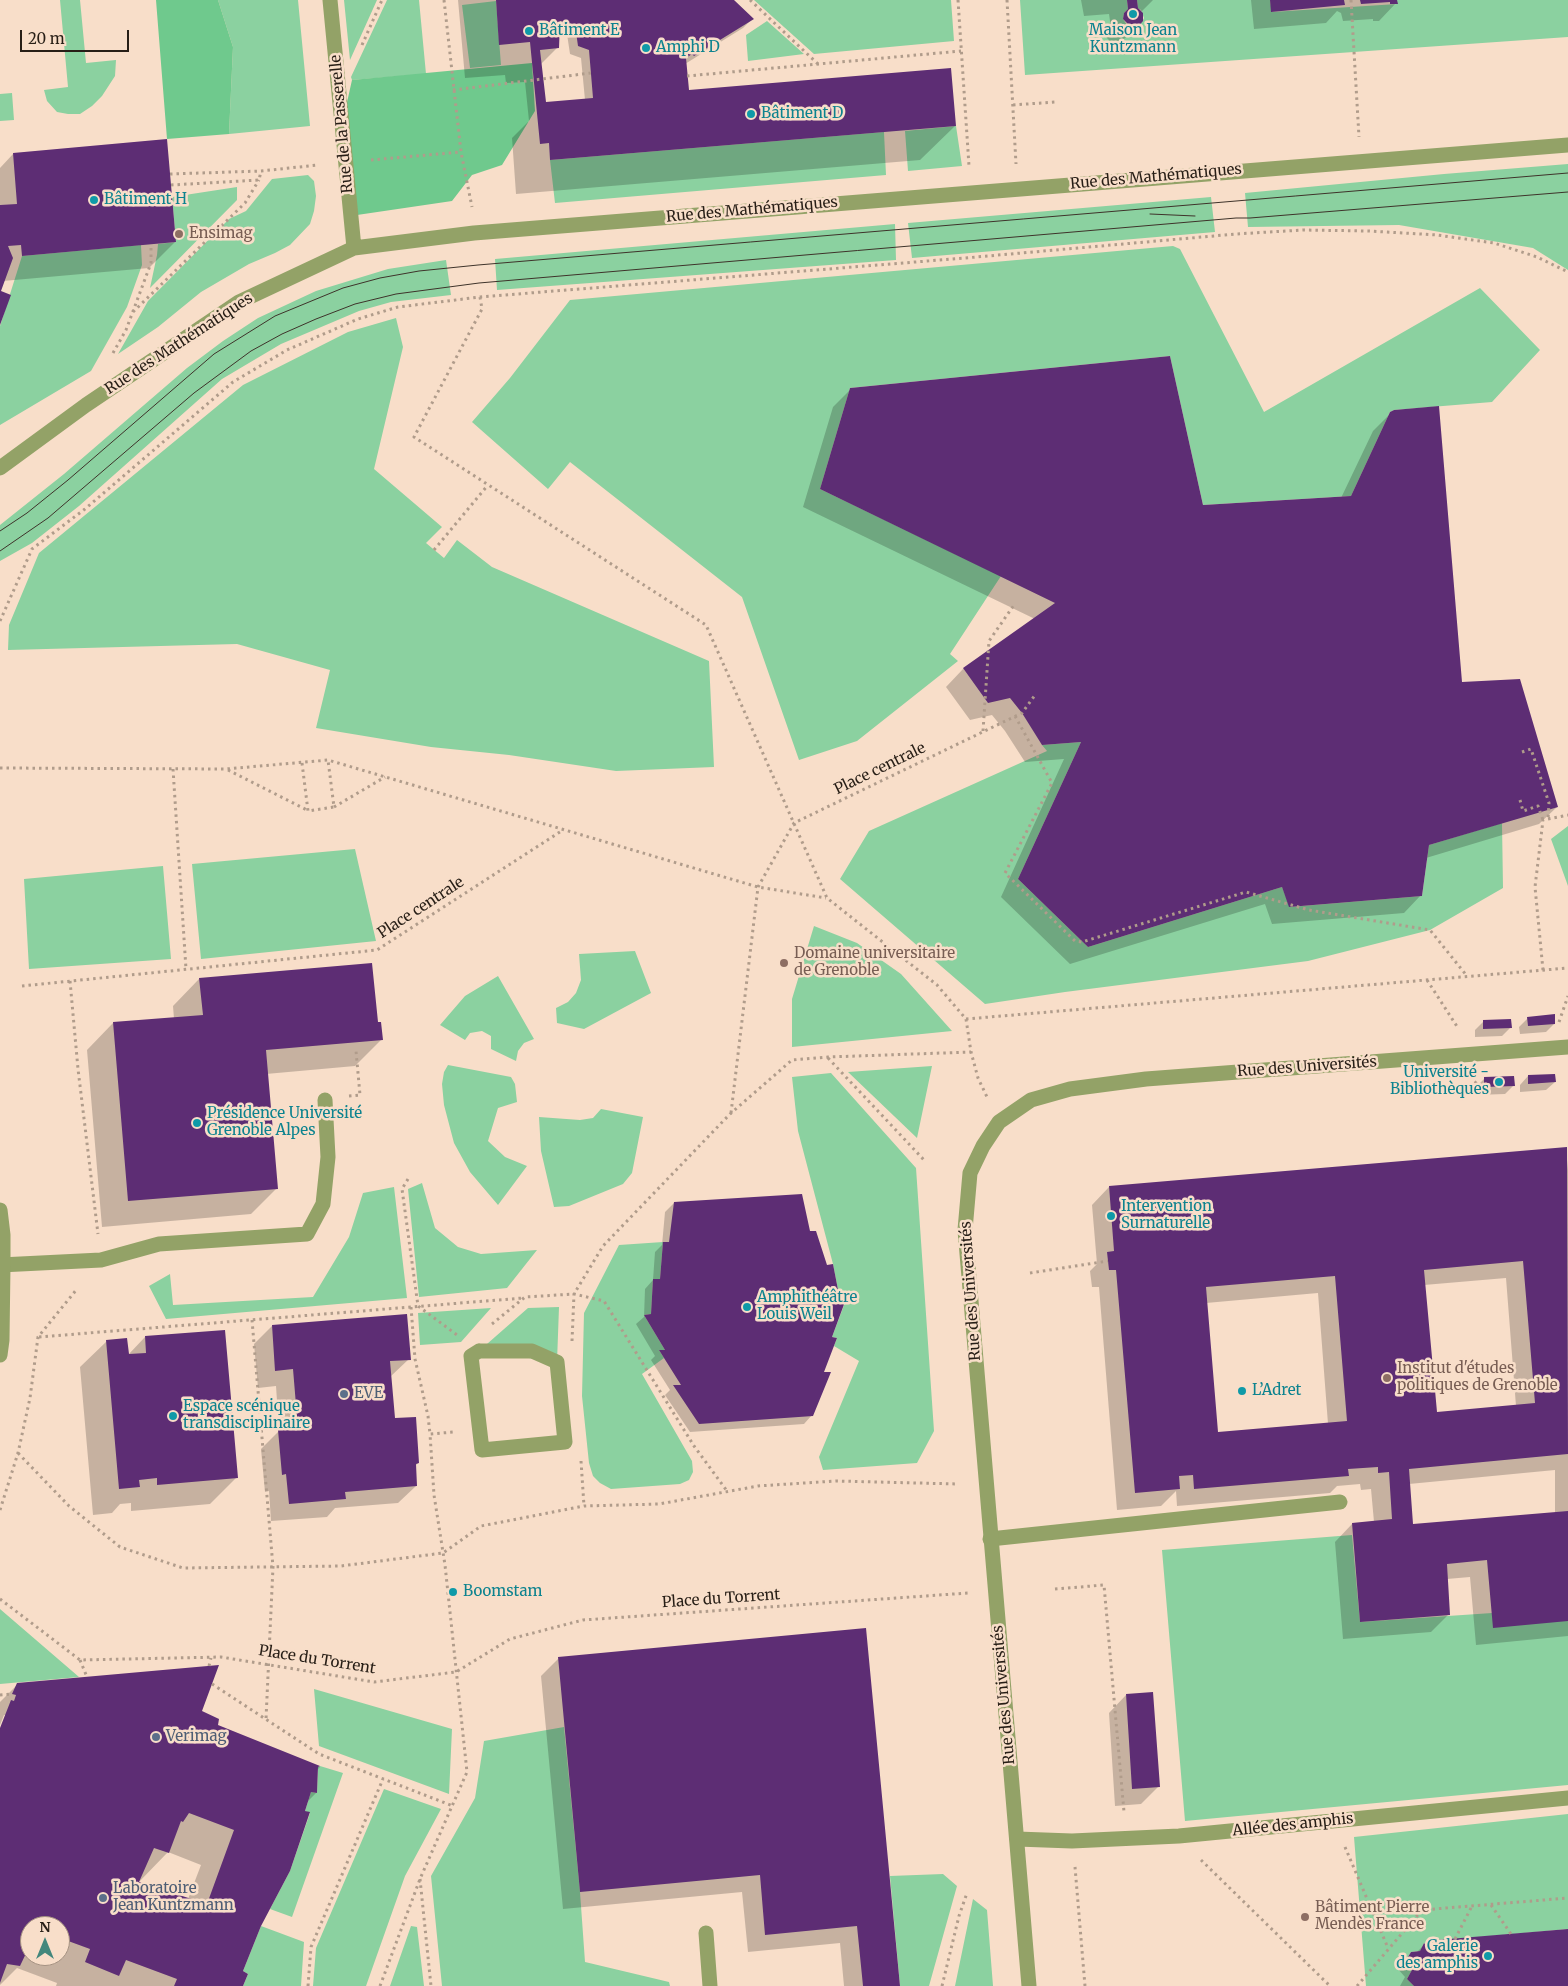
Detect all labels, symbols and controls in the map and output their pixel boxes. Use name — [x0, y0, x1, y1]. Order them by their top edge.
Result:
marker: Maison Jean Kuntzmann — [1127, 8, 1139, 20]
scale bar — [22, 20, 131, 52]
place label: Bâtiment E — [539, 22, 620, 40]
place label: Maison Jean Kuntzmann — [1089, 22, 1177, 57]
marker: Bâtiment E — [523, 25, 535, 37]
text: 20 m — [28, 29, 65, 48]
place label: Amphi D — [656, 39, 720, 57]
marker: Amphi D — [640, 42, 652, 54]
street label: Rue de la Passerelle — [327, 54, 357, 194]
place label: Bâtiment D — [761, 105, 843, 123]
marker: Bâtiment D — [745, 108, 757, 120]
street label: Rue des Mathématiques — [1069, 161, 1243, 193]
place label: Bâtiment H — [104, 191, 187, 209]
marker: Bâtiment H — [88, 194, 100, 206]
street label: Rue des Mathématiques — [665, 194, 839, 226]
place label: Ensimag — [189, 225, 252, 243]
marker: Ensimag — [173, 228, 185, 240]
street label: Rue des Mathématiques — [102, 290, 256, 398]
street label: Place centrale — [831, 739, 929, 799]
street label: Place centrale — [375, 873, 467, 943]
place label: Domaine universitaire de Grenoble — [794, 945, 955, 980]
marker: Domaine universitaire de Grenoble — [778, 957, 790, 969]
street label: Rue des Universités — [1237, 1053, 1377, 1081]
place label: Université - Bibliothèques — [1390, 1064, 1489, 1099]
marker: Université - Bibliothèques — [1493, 1076, 1505, 1088]
place label: Présidence Université Grenoble Alpes — [207, 1105, 362, 1140]
marker: Présidence Université Grenoble Alpes — [191, 1117, 203, 1129]
place label: Intervention Surnaturelle — [1121, 1198, 1212, 1233]
marker: Intervention Surnaturelle — [1105, 1210, 1117, 1222]
street label: Rue des Universités — [957, 1221, 985, 1361]
place label: Amphithéâtre Louis Weil — [757, 1289, 857, 1324]
marker: Amphithéâtre Louis Weil — [741, 1301, 753, 1313]
place label: Institut d'études politiques de Grenoble — [1397, 1360, 1558, 1395]
marker: Institut d'études politiques de Grenoble — [1381, 1372, 1393, 1384]
place label: L’Adret — [1252, 1382, 1301, 1400]
place label: EVE — [354, 1385, 383, 1403]
marker: L’Adret — [1236, 1385, 1248, 1397]
marker: EVE — [338, 1388, 350, 1400]
place label: Espace scénique transdisciplinaire — [183, 1398, 310, 1433]
marker: Espace scénique transdisciplinaire — [167, 1410, 179, 1422]
place label: Boomstam — [463, 1583, 542, 1601]
marker: Boomstam — [447, 1586, 459, 1598]
street label: Place du Torrent — [661, 1586, 781, 1612]
street label: Rue des Universités — [989, 1625, 1019, 1765]
street label: Place du Torrent — [257, 1642, 377, 1678]
place label: Verimag — [166, 1728, 227, 1746]
marker: Verimag — [150, 1731, 162, 1743]
street label: Allée des amphis — [1232, 1810, 1354, 1840]
place label: Laboratoire Jean Kuntzmann — [113, 1880, 234, 1915]
marker: Laboratoire Jean Kuntzmann — [97, 1892, 109, 1904]
place label: Bâtiment Pierre Mendès France — [1315, 1899, 1429, 1934]
marker: Bâtiment Pierre Mendès France — [1299, 1911, 1311, 1923]
north arrow — [20, 1916, 70, 1966]
text: N — [39, 1918, 51, 1936]
place label: Galerie des amphis — [1396, 1938, 1478, 1973]
marker: Galerie des amphis — [1482, 1950, 1494, 1962]

